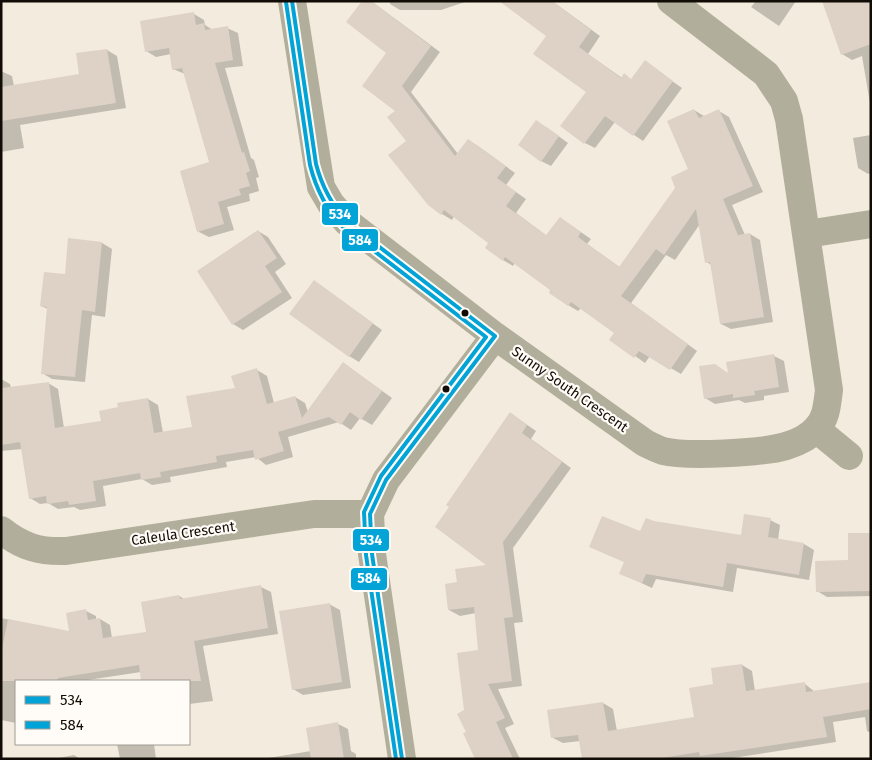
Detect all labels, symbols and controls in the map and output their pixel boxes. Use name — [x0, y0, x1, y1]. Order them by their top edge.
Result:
line badge: 534 — [321, 202, 359, 226]
text: 534 — [329, 206, 351, 223]
line badge: 584 — [341, 228, 379, 252]
text: 584 — [348, 232, 372, 249]
unlabelled marker — [460, 308, 470, 318]
street label: Sunny South Crescent — [508, 343, 632, 436]
unlabelled marker — [441, 384, 451, 394]
street label: Caleula Crescent — [130, 518, 237, 549]
line badge: 534 — [352, 528, 390, 552]
text: 534 — [360, 532, 382, 549]
line badge: 584 — [350, 567, 388, 591]
text: 584 — [357, 570, 381, 587]
legend — [15, 680, 190, 745]
text: 534 — [60, 691, 83, 709]
text: 584 — [60, 716, 84, 734]

